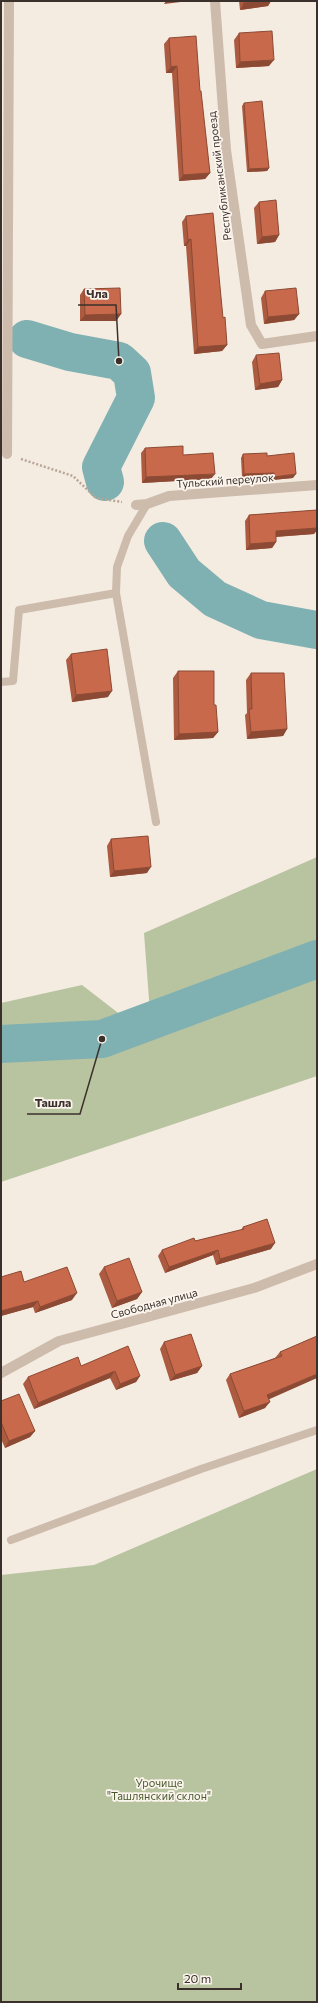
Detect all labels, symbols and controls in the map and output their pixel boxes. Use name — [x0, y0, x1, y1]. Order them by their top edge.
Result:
street label: Республиканский проезд — [205, 110, 233, 241]
callout: Чла — [78, 281, 116, 305]
text: Чла — [86, 286, 108, 300]
street label: Тульский переулок — [176, 470, 274, 490]
callout: Ташла — [27, 1090, 80, 1114]
text: Ташла — [35, 1095, 71, 1109]
street label: Свободная улица — [109, 1285, 199, 1321]
park label: Урочище "Ташлянский склон" — [107, 1776, 211, 1802]
scale bar — [178, 1965, 241, 1991]
text: 20 m — [184, 1971, 211, 1985]

